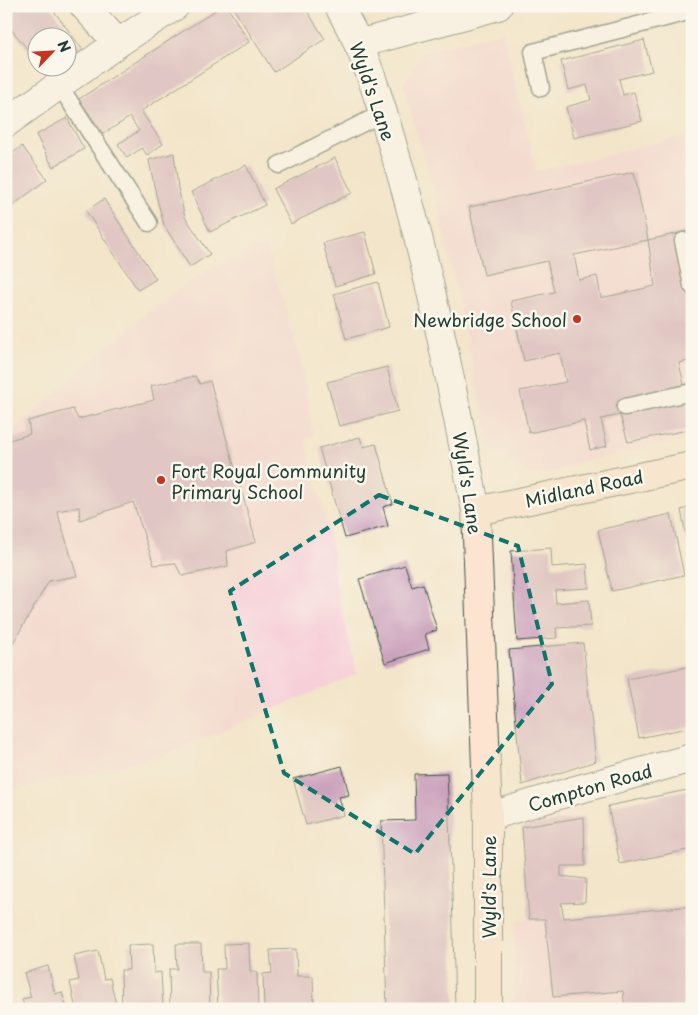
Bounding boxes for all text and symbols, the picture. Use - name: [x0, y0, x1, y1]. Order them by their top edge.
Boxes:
- north arrow: [28, 28, 78, 78]
- text: N: [52, 37, 76, 56]
- street label: Wyld's Lane: [343, 38, 403, 144]
- place label: Newbridge School: [413, 306, 567, 333]
- marker: Newbridge School: [571, 313, 583, 325]
- street label: Wyld's Lane: [447, 430, 489, 536]
- place label: Fort Royal Community Primary School: [171, 457, 366, 505]
- street label: Midland Road: [522, 462, 646, 514]
- marker: Fort Royal Community Primary School: [155, 474, 167, 486]
- street label: Compton Road: [525, 756, 655, 818]
- street label: Wyld's Lane: [475, 835, 502, 939]

